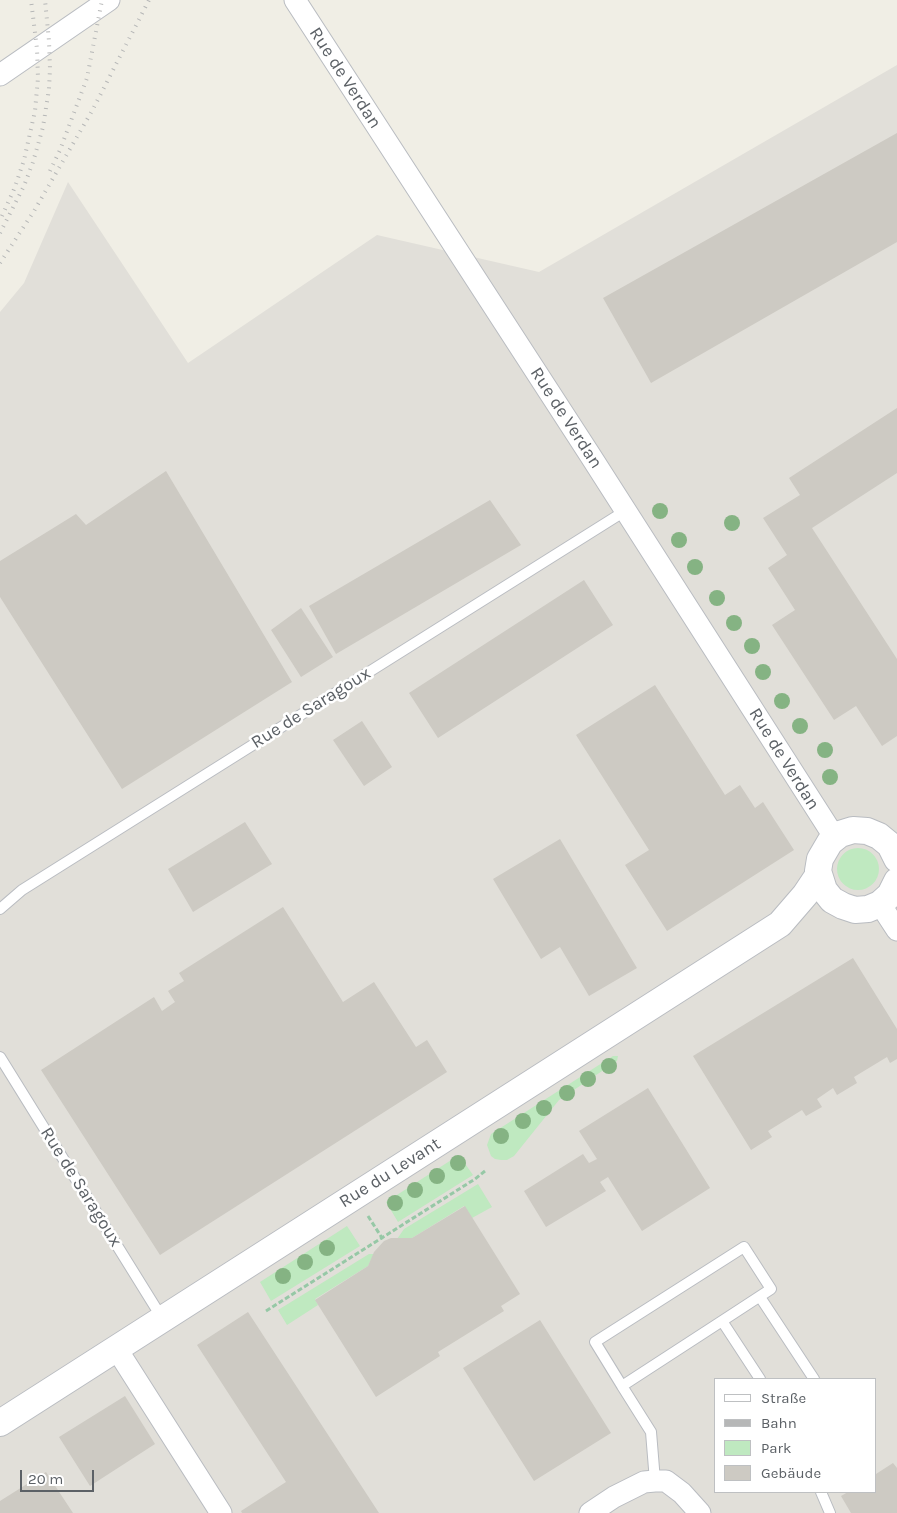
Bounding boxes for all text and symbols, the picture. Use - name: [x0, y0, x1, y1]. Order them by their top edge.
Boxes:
- street label: Rue de Verdan: [304, 23, 386, 133]
- street label: Rue de Verdan: [525, 363, 607, 473]
- street label: Rue de Saragoux: [247, 663, 375, 753]
- street label: Rue de Verdan: [744, 704, 824, 814]
- street label: Rue de Saragoux: [36, 1123, 126, 1251]
- street label: Rue du Levant: [335, 1133, 445, 1213]
- legend: [714, 1378, 877, 1493]
- text: Straße: [761, 1389, 806, 1407]
- text: Bahn: [761, 1414, 797, 1432]
- text: Park: [761, 1439, 791, 1457]
- scale bar: [22, 1460, 96, 1492]
- text: Gebäude: [761, 1464, 821, 1482]
- text: 20 m: [28, 1470, 63, 1488]

